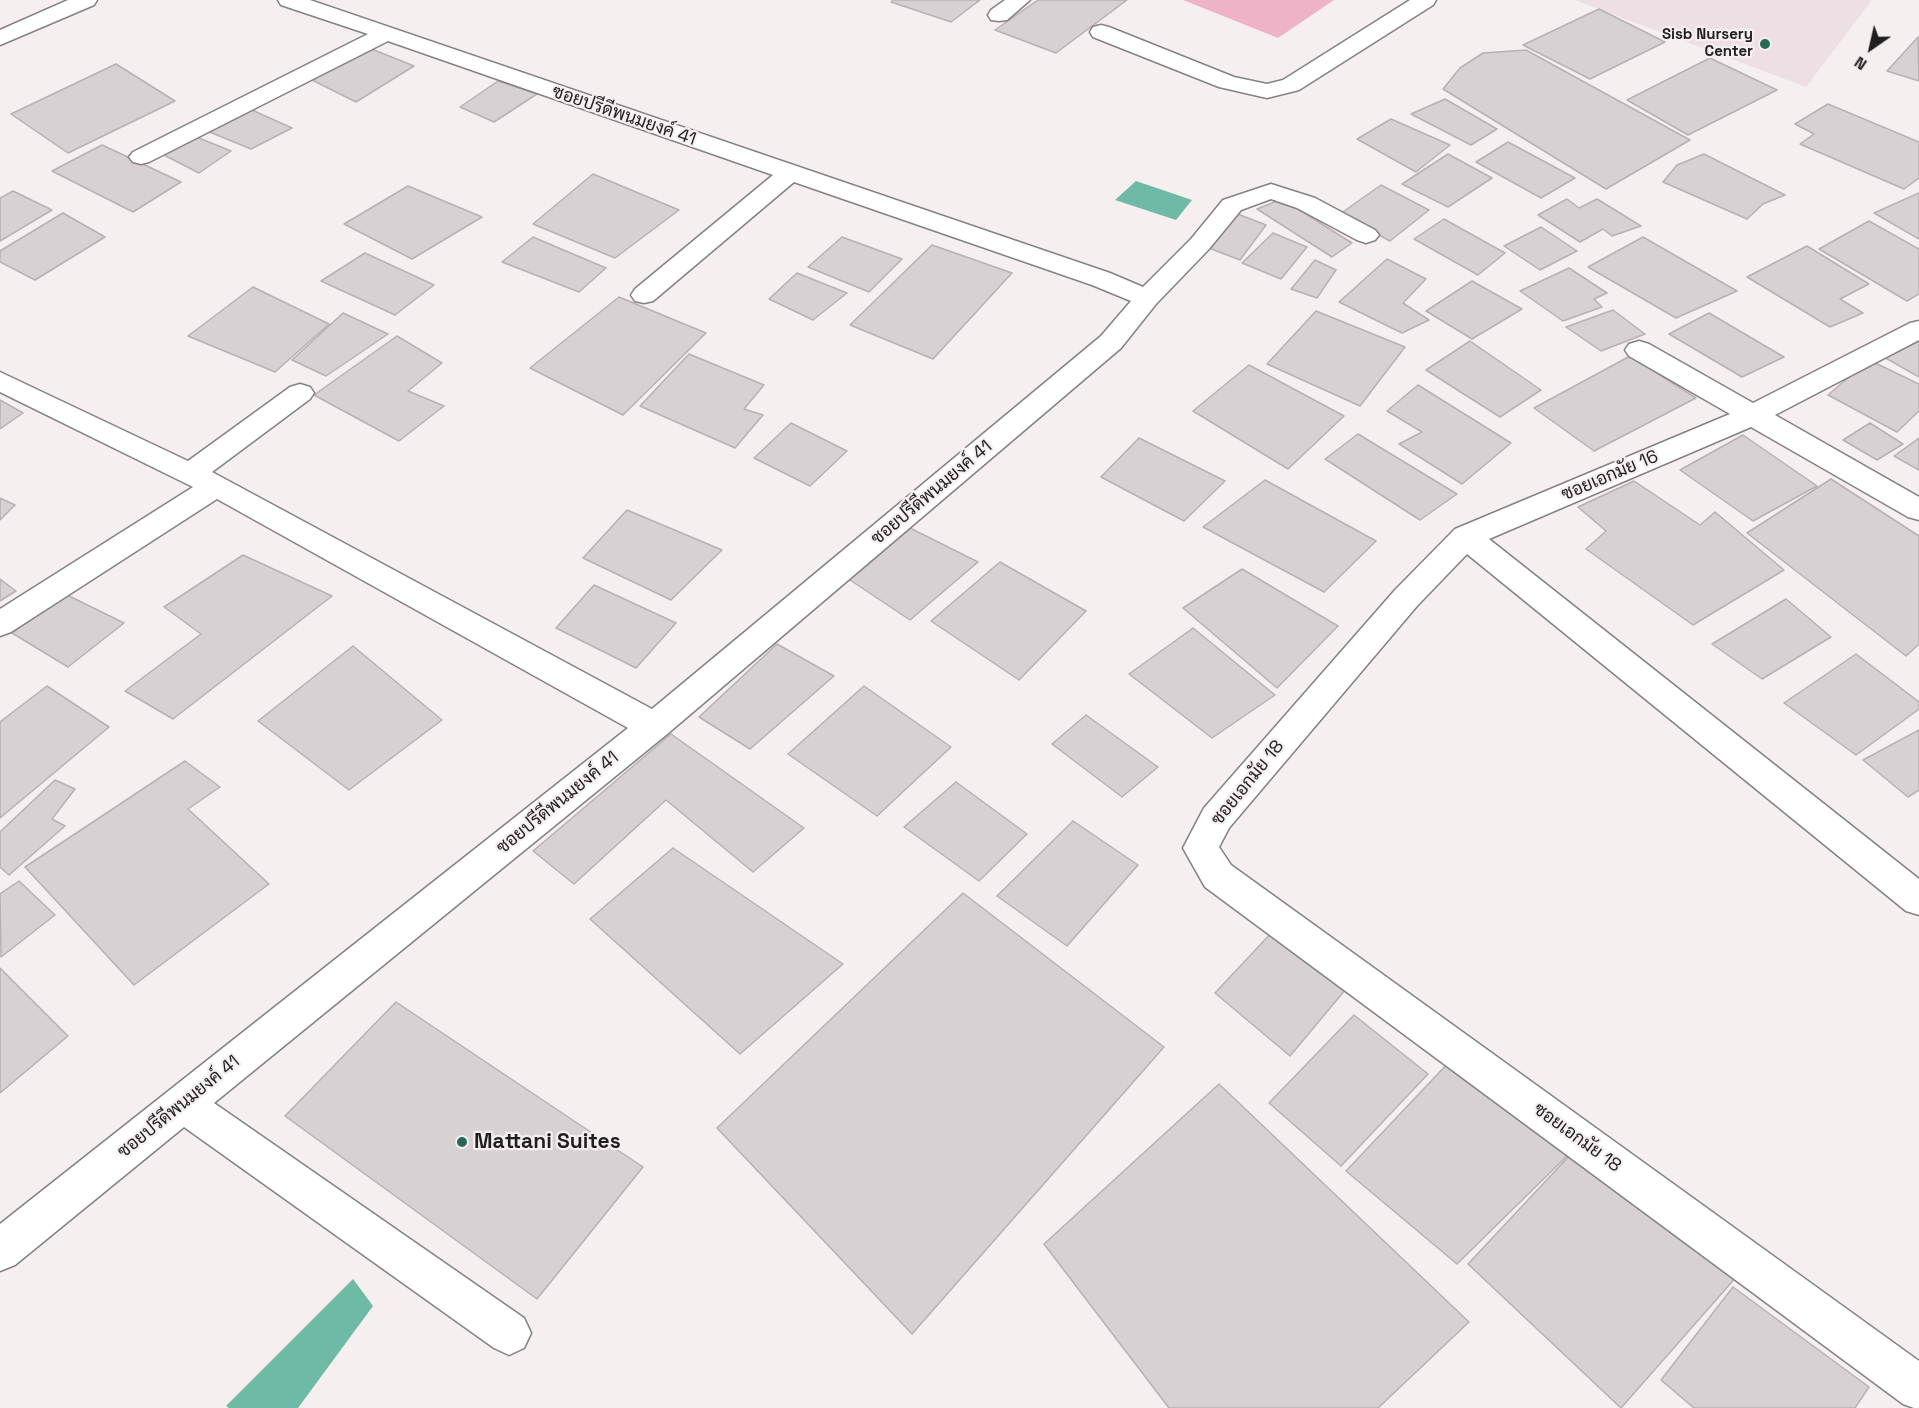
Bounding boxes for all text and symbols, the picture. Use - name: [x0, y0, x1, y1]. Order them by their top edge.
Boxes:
- north arrow: [1841, 18, 1901, 78]
- place label: Sisb Nursery Center: [1662, 26, 1753, 61]
- marker: Sisb Nursery Center: [1758, 37, 1772, 51]
- text: N: [1850, 52, 1871, 75]
- street label: ซอยปรีดีพนมยงค์ 41: [549, 81, 699, 151]
- street label: ซอยปรีดีพนมยงค์ 41: [867, 436, 997, 550]
- street label: ซอยเอกมัย 16: [1558, 446, 1662, 506]
- street label: ซอยเอกมัย 18: [1207, 736, 1289, 830]
- street label: ซอยปรีดีพนมยงค์ 41: [493, 747, 623, 859]
- street label: ซอยปรีดีพนมยงค์ 41: [114, 1051, 244, 1163]
- street label: ซอยเอกมัย 18: [1529, 1099, 1625, 1177]
- place label: Mattani Suites: [474, 1129, 621, 1155]
- marker: Mattani Suites: [455, 1135, 469, 1149]

